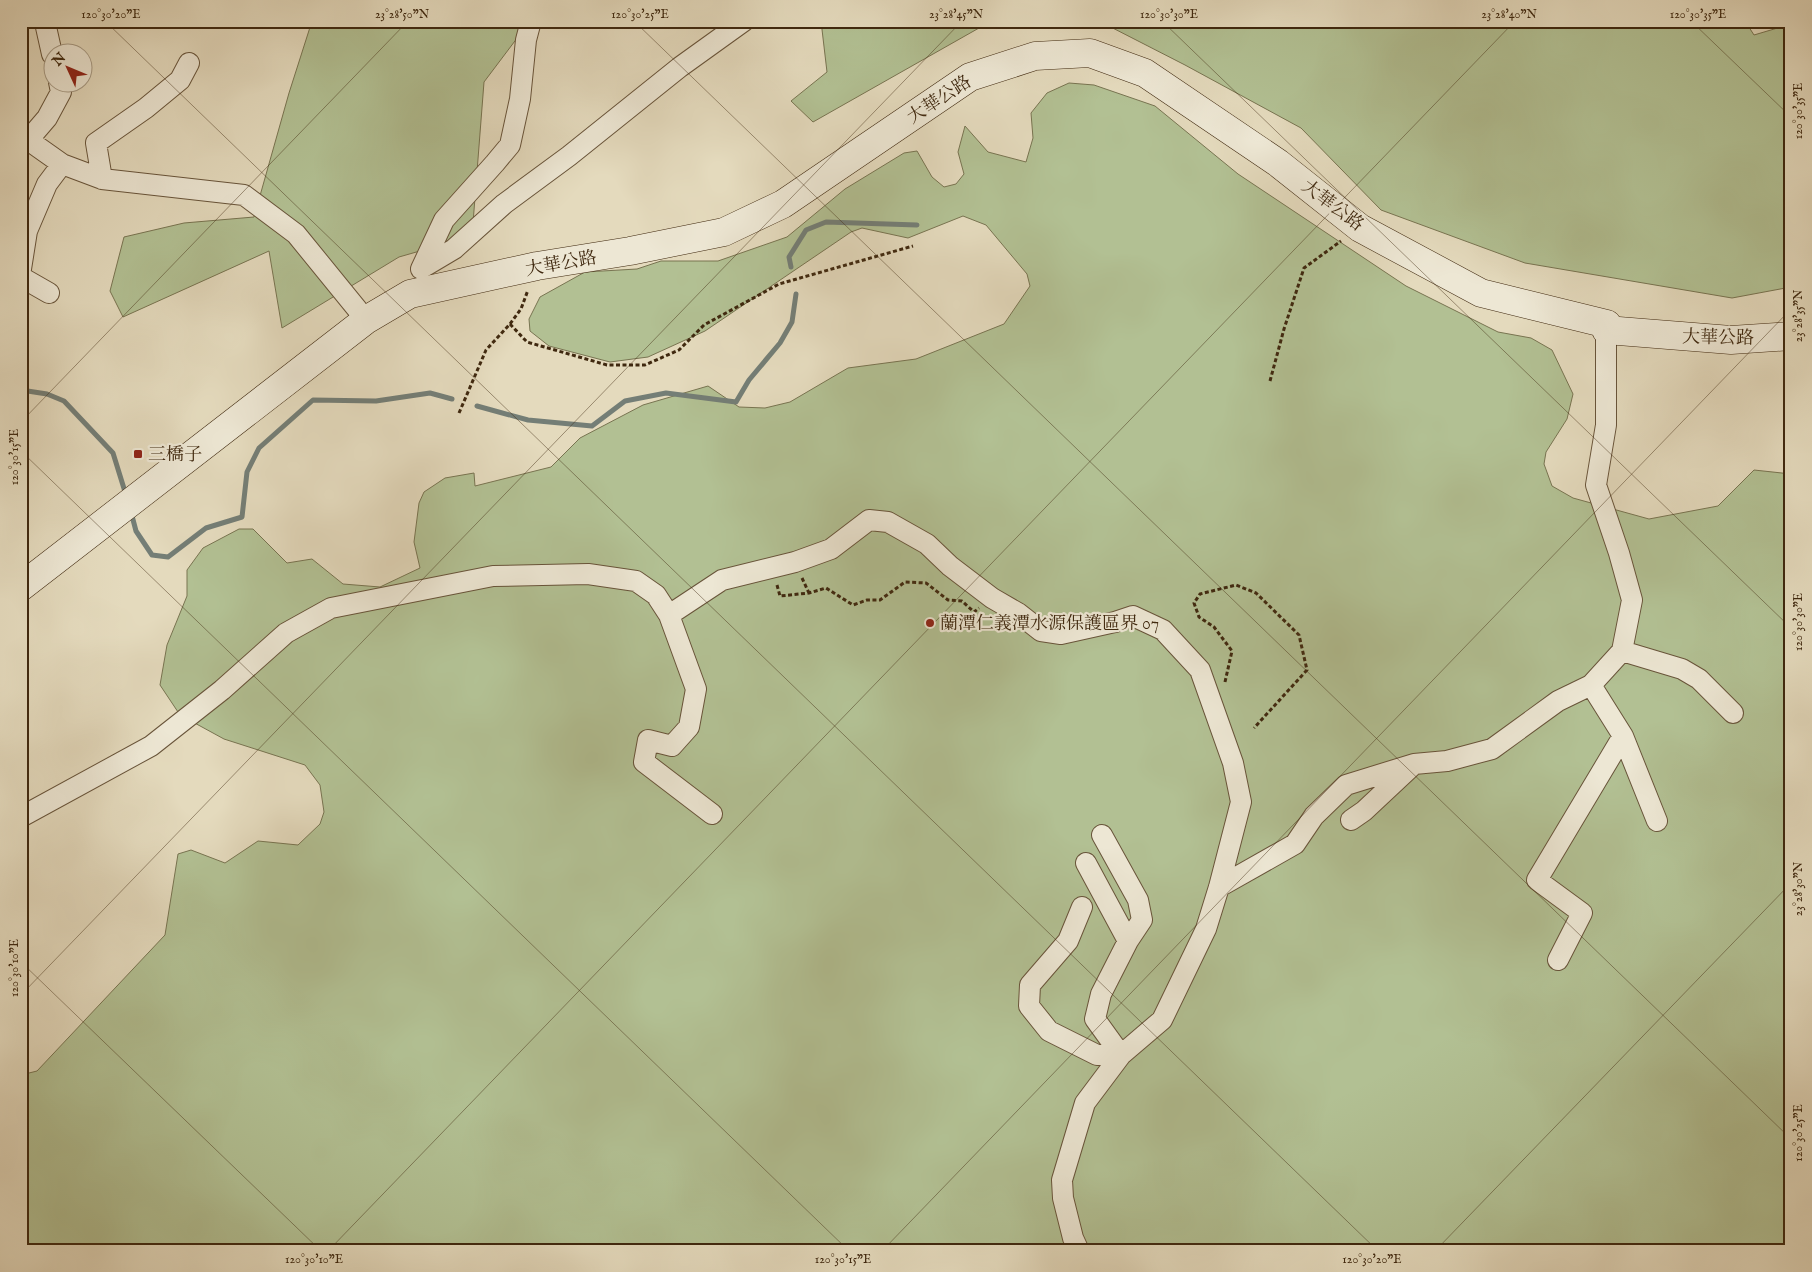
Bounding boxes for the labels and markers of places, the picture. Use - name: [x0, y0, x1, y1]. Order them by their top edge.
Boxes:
- place label: 三橋子: [148, 444, 202, 467]
- marker: 三橋子: [132, 448, 144, 460]
- place label: 蘭潭仁義潭水源保護區界 07: [940, 613, 1159, 636]
- marker: 蘭潭仁義潭水源保護區界 07: [924, 617, 936, 629]

